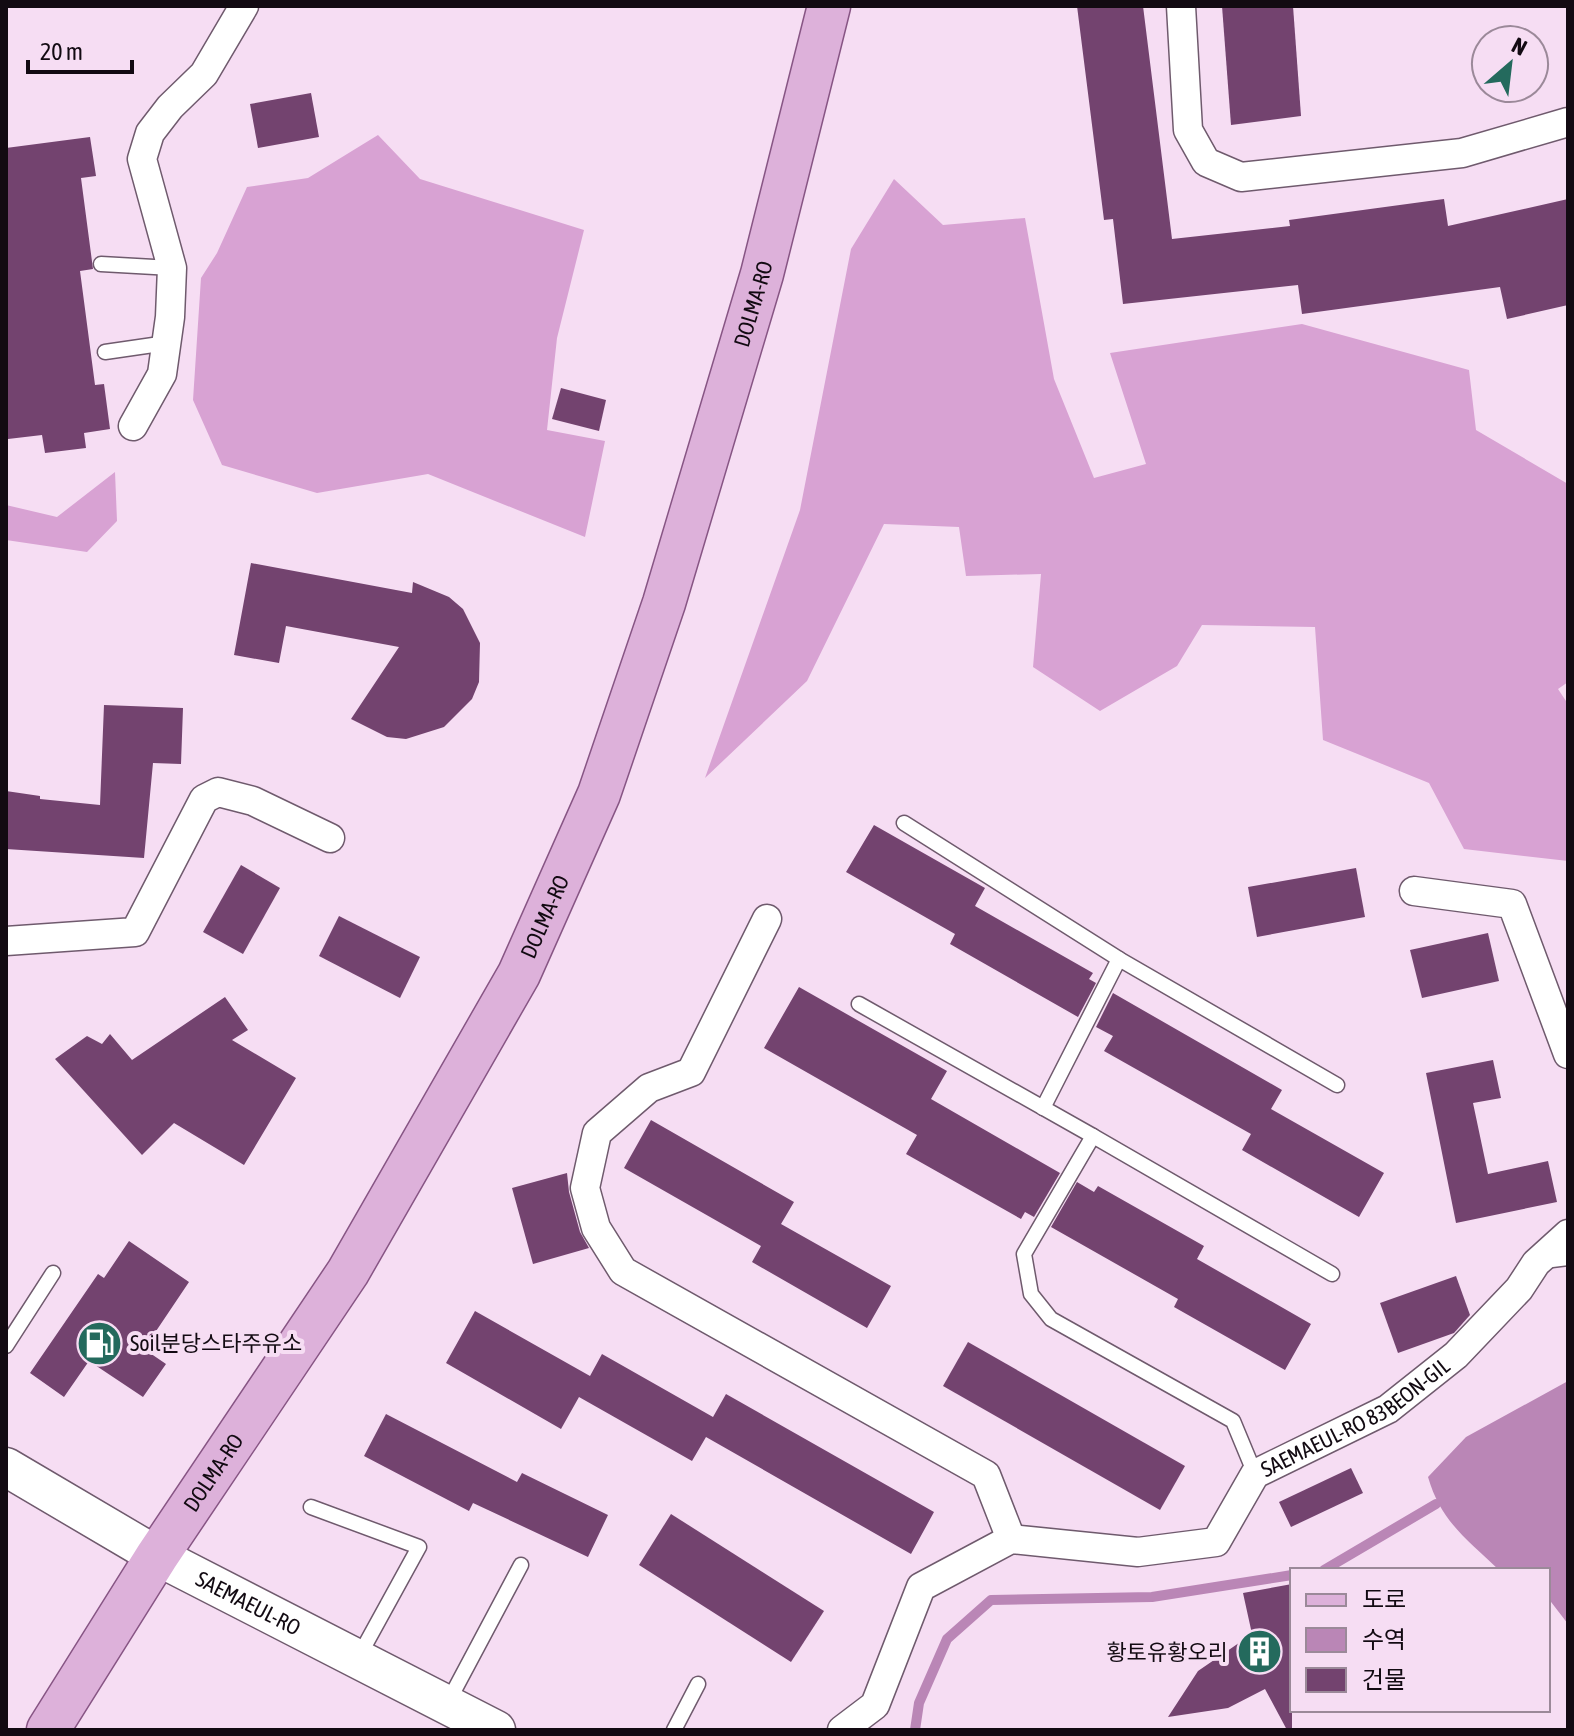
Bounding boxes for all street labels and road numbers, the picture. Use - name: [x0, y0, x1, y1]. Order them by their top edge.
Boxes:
- street label: DOLMA-RO: [728, 258, 778, 350]
- street label: DOLMA-RO: [515, 871, 574, 962]
- street label: SAEMAEUL-RO 83BEON-GIL: [1256, 1352, 1455, 1482]
- street label: DOLMA-RO: [178, 1429, 249, 1516]
- street label: SAEMAEUL-RO: [192, 1565, 305, 1640]

